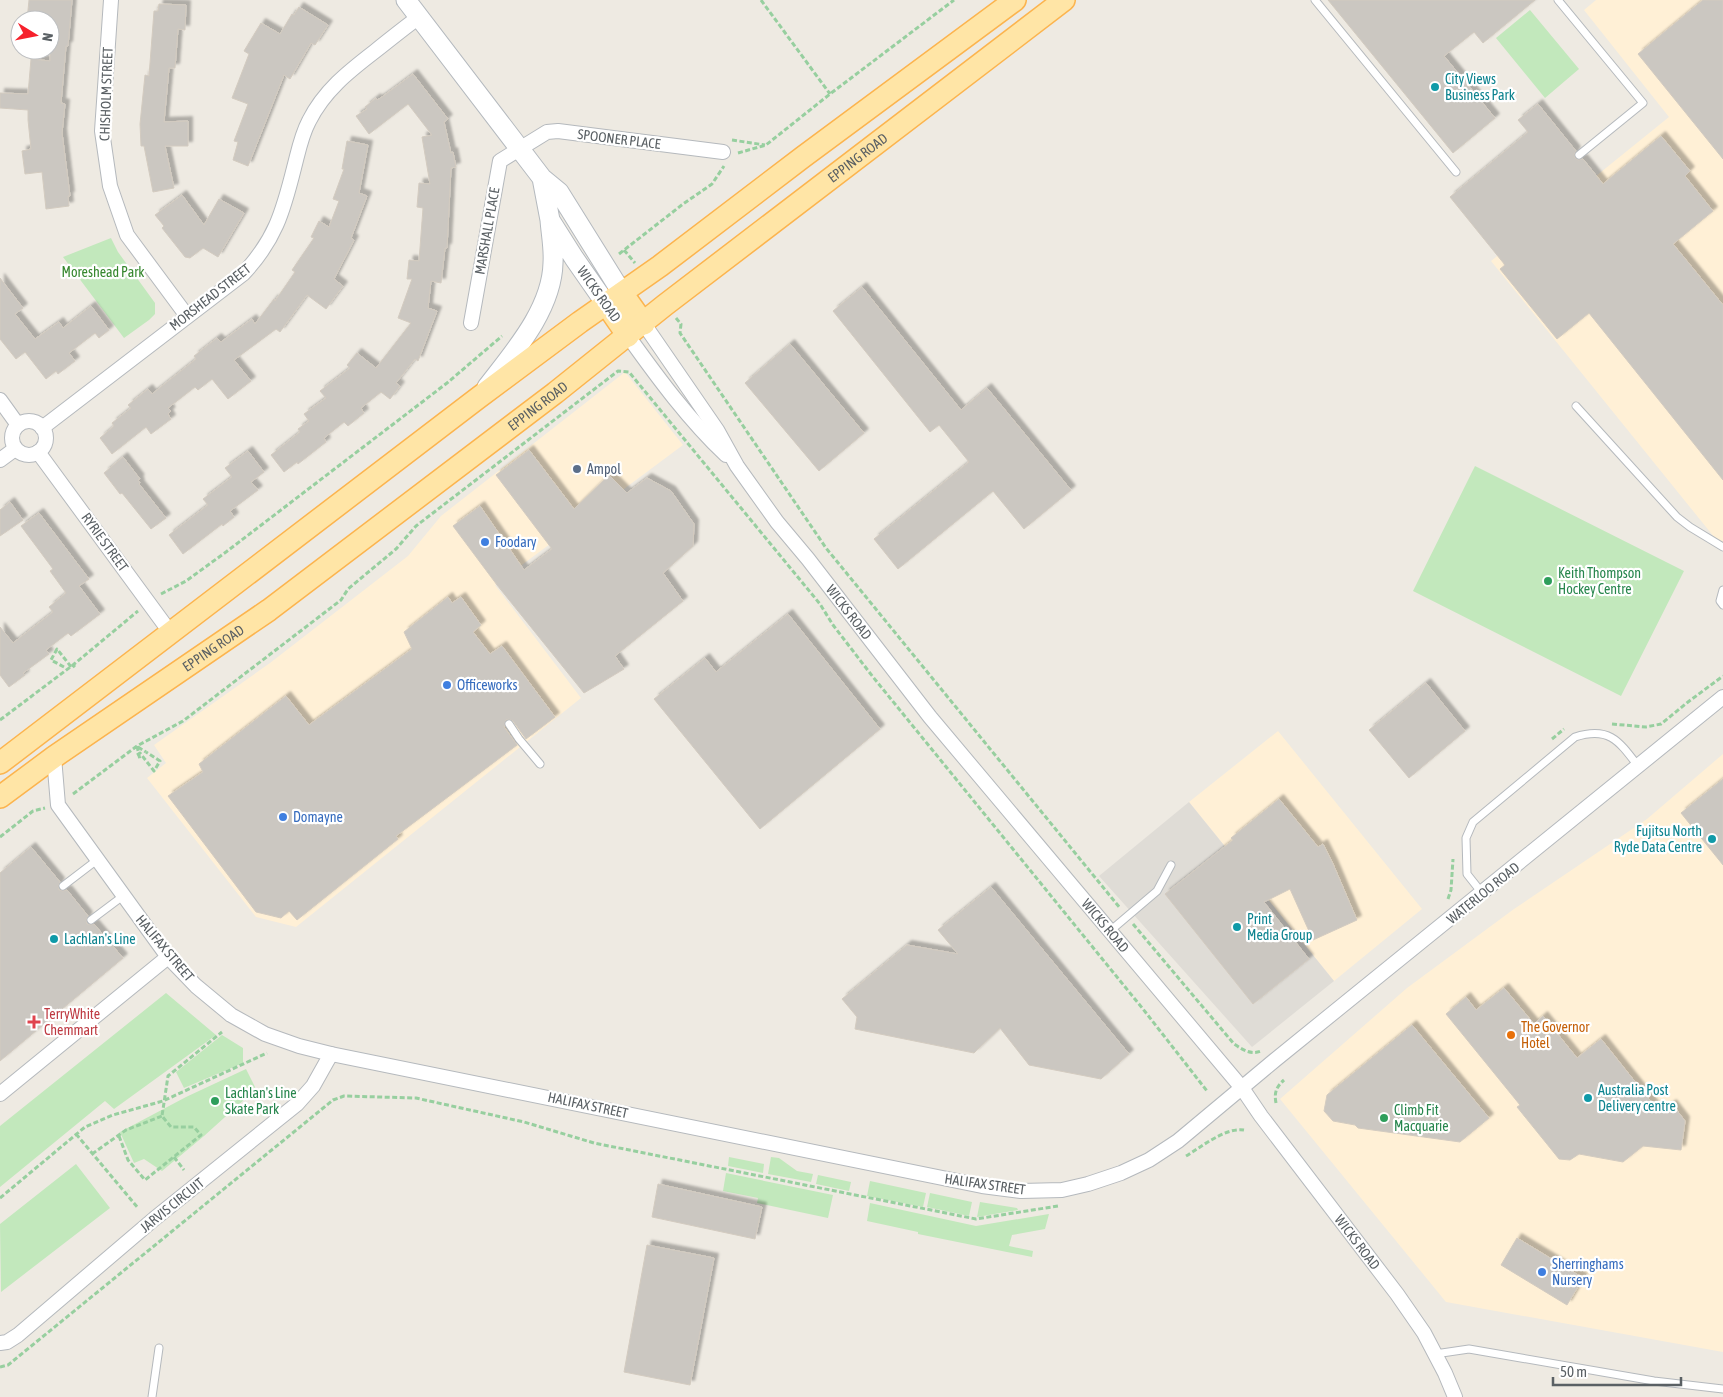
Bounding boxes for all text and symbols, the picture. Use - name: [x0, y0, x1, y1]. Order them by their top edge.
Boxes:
- north arrow: [10, 10, 60, 60]
- text: N: [39, 32, 56, 43]
- street label: CHISHOLM STREET: [96, 47, 116, 141]
- place label: City Views Business Park: [1445, 71, 1515, 103]
- marker: City Views Business Park: [1429, 81, 1441, 93]
- street label: SPOONER PLACE: [577, 126, 662, 152]
- street label: EPPING ROAD: [825, 130, 891, 186]
- street label: MARSHALL PLACE: [471, 186, 503, 276]
- street label: MORSHEAD STREET: [166, 260, 254, 334]
- street label: WICKS ROAD: [574, 263, 624, 325]
- park label: Moreshead Park: [62, 264, 144, 280]
- street label: EPPING ROAD: [505, 378, 571, 434]
- place label: Ampol: [587, 461, 621, 477]
- marker: Ampol: [571, 463, 583, 475]
- street label: RYRIE STREET: [78, 510, 132, 574]
- place label: Foodary: [495, 534, 537, 550]
- marker: Foodary: [479, 536, 491, 548]
- place label: Keith Thompson Hockey Centre: [1558, 565, 1641, 597]
- marker: Keith Thompson Hockey Centre: [1542, 575, 1554, 587]
- street label: WICKS ROAD: [823, 582, 875, 643]
- street label: EPPING ROAD: [179, 622, 247, 675]
- place label: Officeworks: [457, 677, 517, 693]
- marker: Officeworks: [441, 679, 453, 691]
- place label: Domayne: [293, 809, 343, 825]
- marker: Domayne: [277, 811, 289, 823]
- place label: Fujitsu North Ryde Data Centre: [1614, 823, 1702, 855]
- marker: Fujitsu North Ryde Data Centre: [1706, 833, 1718, 845]
- street label: WATERLOO ROAD: [1444, 859, 1523, 927]
- street label: WICKS ROAD: [1078, 896, 1132, 955]
- place label: Print Media Group: [1247, 911, 1313, 943]
- street label: HALIFAX STREET: [133, 912, 197, 984]
- marker: Print Media Group: [1231, 921, 1243, 933]
- place label: Lachlan's Line: [64, 931, 136, 947]
- marker: Lachlan's Line: [48, 933, 60, 945]
- place label: TerryWhite Chemmart: [44, 1006, 100, 1038]
- marker: TerryWhite Chemmart: [28, 1016, 40, 1028]
- place label: The Governor Hotel: [1521, 1019, 1590, 1051]
- marker: The Governor Hotel: [1505, 1029, 1517, 1041]
- place label: Australia Post Delivery centre: [1598, 1082, 1676, 1114]
- place label: Lachlan's Line Skate Park: [225, 1085, 297, 1117]
- street label: HALIFAX STREET: [546, 1089, 630, 1121]
- marker: Australia Post Delivery centre: [1582, 1092, 1594, 1104]
- marker: Lachlan's Line Skate Park: [209, 1095, 221, 1107]
- place label: Climb Fit Macquarie: [1394, 1102, 1449, 1134]
- marker: Climb Fit Macquarie: [1378, 1112, 1390, 1124]
- street label: HALIFAX STREET: [944, 1170, 1026, 1198]
- street label: JARVIS CIRCUIT: [137, 1174, 207, 1236]
- street label: WICKS ROAD: [1331, 1212, 1383, 1273]
- place label: Sherringhams Nursery: [1552, 1256, 1624, 1288]
- marker: Sherringhams Nursery: [1536, 1266, 1548, 1278]
- scale bar: [1553, 1354, 1680, 1386]
- text: 50 m: [1560, 1363, 1587, 1380]

